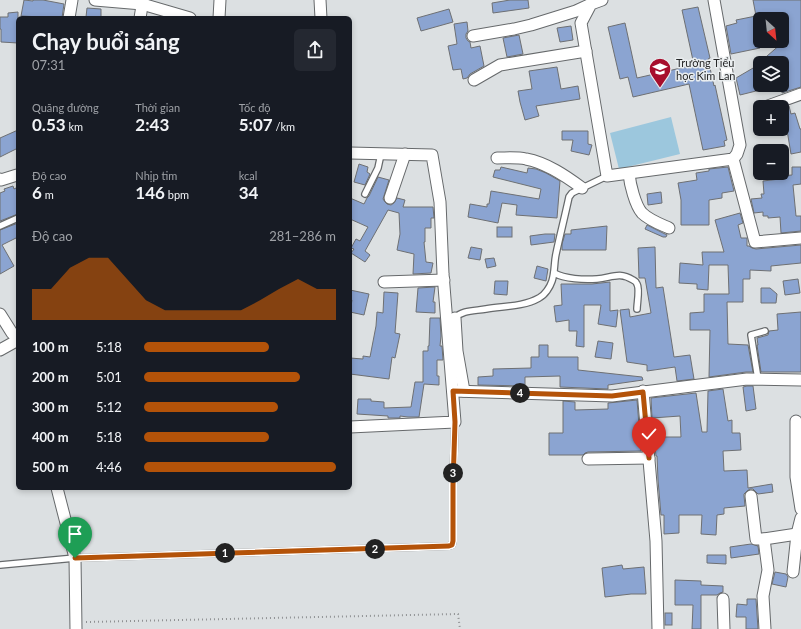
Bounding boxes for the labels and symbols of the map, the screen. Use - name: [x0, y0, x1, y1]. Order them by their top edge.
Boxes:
- north arrow: [753, 12, 789, 48]
- school or university icon: Trường Tiểu học Kim Lan: [647, 56, 673, 89]
- place label: Trường Tiểu học Kim Lan: [676, 56, 736, 82]
- pin: 4: [510, 383, 530, 403]
- pin: [632, 417, 666, 458]
- pin: 3: [443, 463, 463, 483]
- pin: [58, 517, 92, 558]
- pin: 2: [365, 539, 385, 559]
- pin: 1: [215, 543, 235, 563]

